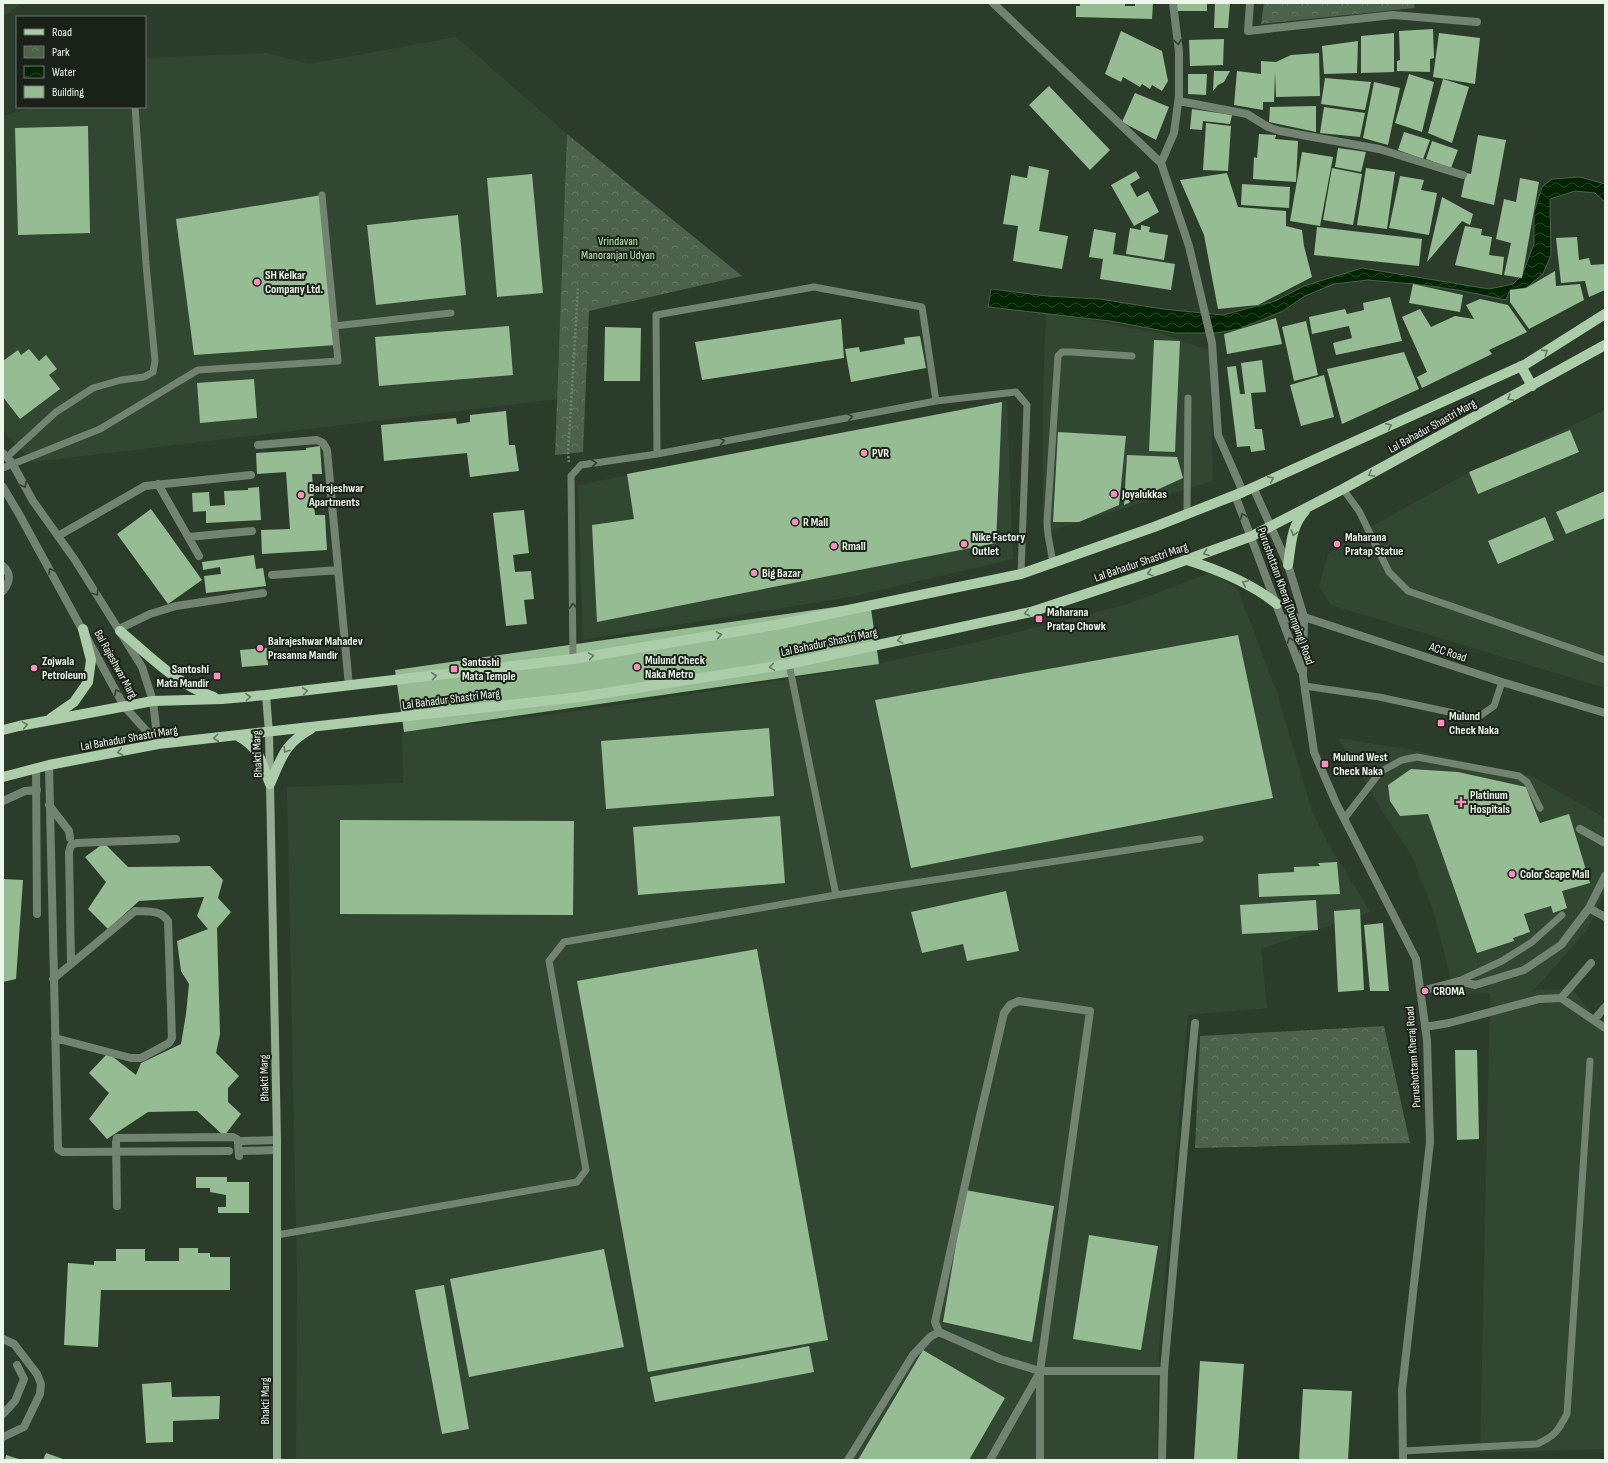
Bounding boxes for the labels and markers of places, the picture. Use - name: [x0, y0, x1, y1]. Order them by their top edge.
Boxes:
- place label: SH Kelkar Company Ltd.: [265, 268, 323, 297]
- marker: SH Kelkar Company Ltd.: [252, 277, 262, 287]
- place label: PVR: [872, 446, 889, 461]
- marker: PVR: [859, 448, 869, 458]
- place label: Balrajeshwar Apartments: [308, 481, 364, 510]
- place label: Joyalukkas: [1121, 487, 1167, 502]
- marker: Joyalukkas: [1109, 489, 1119, 499]
- marker: Balrajeshwar Apartments: [296, 490, 306, 500]
- place label: R Mall: [803, 515, 828, 530]
- marker: R Mall: [790, 517, 800, 527]
- place label: Nike Factory Outlet: [972, 530, 1025, 559]
- place label: Maharana Pratap Statue: [1345, 530, 1403, 559]
- place label: Rmall: [842, 539, 866, 554]
- marker: Nike Factory Outlet: [959, 539, 969, 549]
- marker: Maharana Pratap Statue: [1332, 539, 1342, 549]
- marker: Rmall: [829, 541, 839, 551]
- place label: Big Bazar: [762, 566, 801, 581]
- marker: Big Bazar: [749, 568, 759, 578]
- place label: Maharana Pratap Chowk: [1047, 605, 1106, 634]
- marker: Maharana Pratap Chowk: [1034, 614, 1044, 624]
- place label: Balrajeshwar Mahadev Prasanna Mandir: [268, 634, 363, 663]
- marker: Balrajeshwar Mahadev Prasanna Mandir: [255, 643, 265, 653]
- place label: Mulund Check Naka Metro: [645, 653, 705, 682]
- place label: Zojwala Petroleum: [42, 654, 86, 683]
- place label: Santoshi Mata Temple: [462, 655, 516, 684]
- place label: Santoshi Mata Mandir: [157, 662, 209, 691]
- marker: Mulund Check Naka Metro: [632, 662, 642, 672]
- marker: Zojwala Petroleum: [29, 663, 39, 673]
- marker: Santoshi Mata Temple: [449, 664, 459, 674]
- marker: Santoshi Mata Mandir: [212, 671, 222, 681]
- place label: Mulund Check Naka: [1449, 709, 1499, 738]
- marker: Mulund Check Naka: [1436, 718, 1446, 728]
- place label: Mulund West Check Naka: [1333, 750, 1388, 779]
- marker: Mulund West Check Naka: [1320, 759, 1330, 769]
- place label: Platinum Hospitals: [1470, 788, 1510, 817]
- marker: Platinum Hospitals: [1455, 796, 1467, 808]
- place label: Color Scape Mall: [1520, 867, 1589, 882]
- marker: Color Scape Mall: [1507, 869, 1517, 879]
- place label: CROMA: [1433, 984, 1465, 999]
- marker: CROMA: [1420, 986, 1430, 996]

